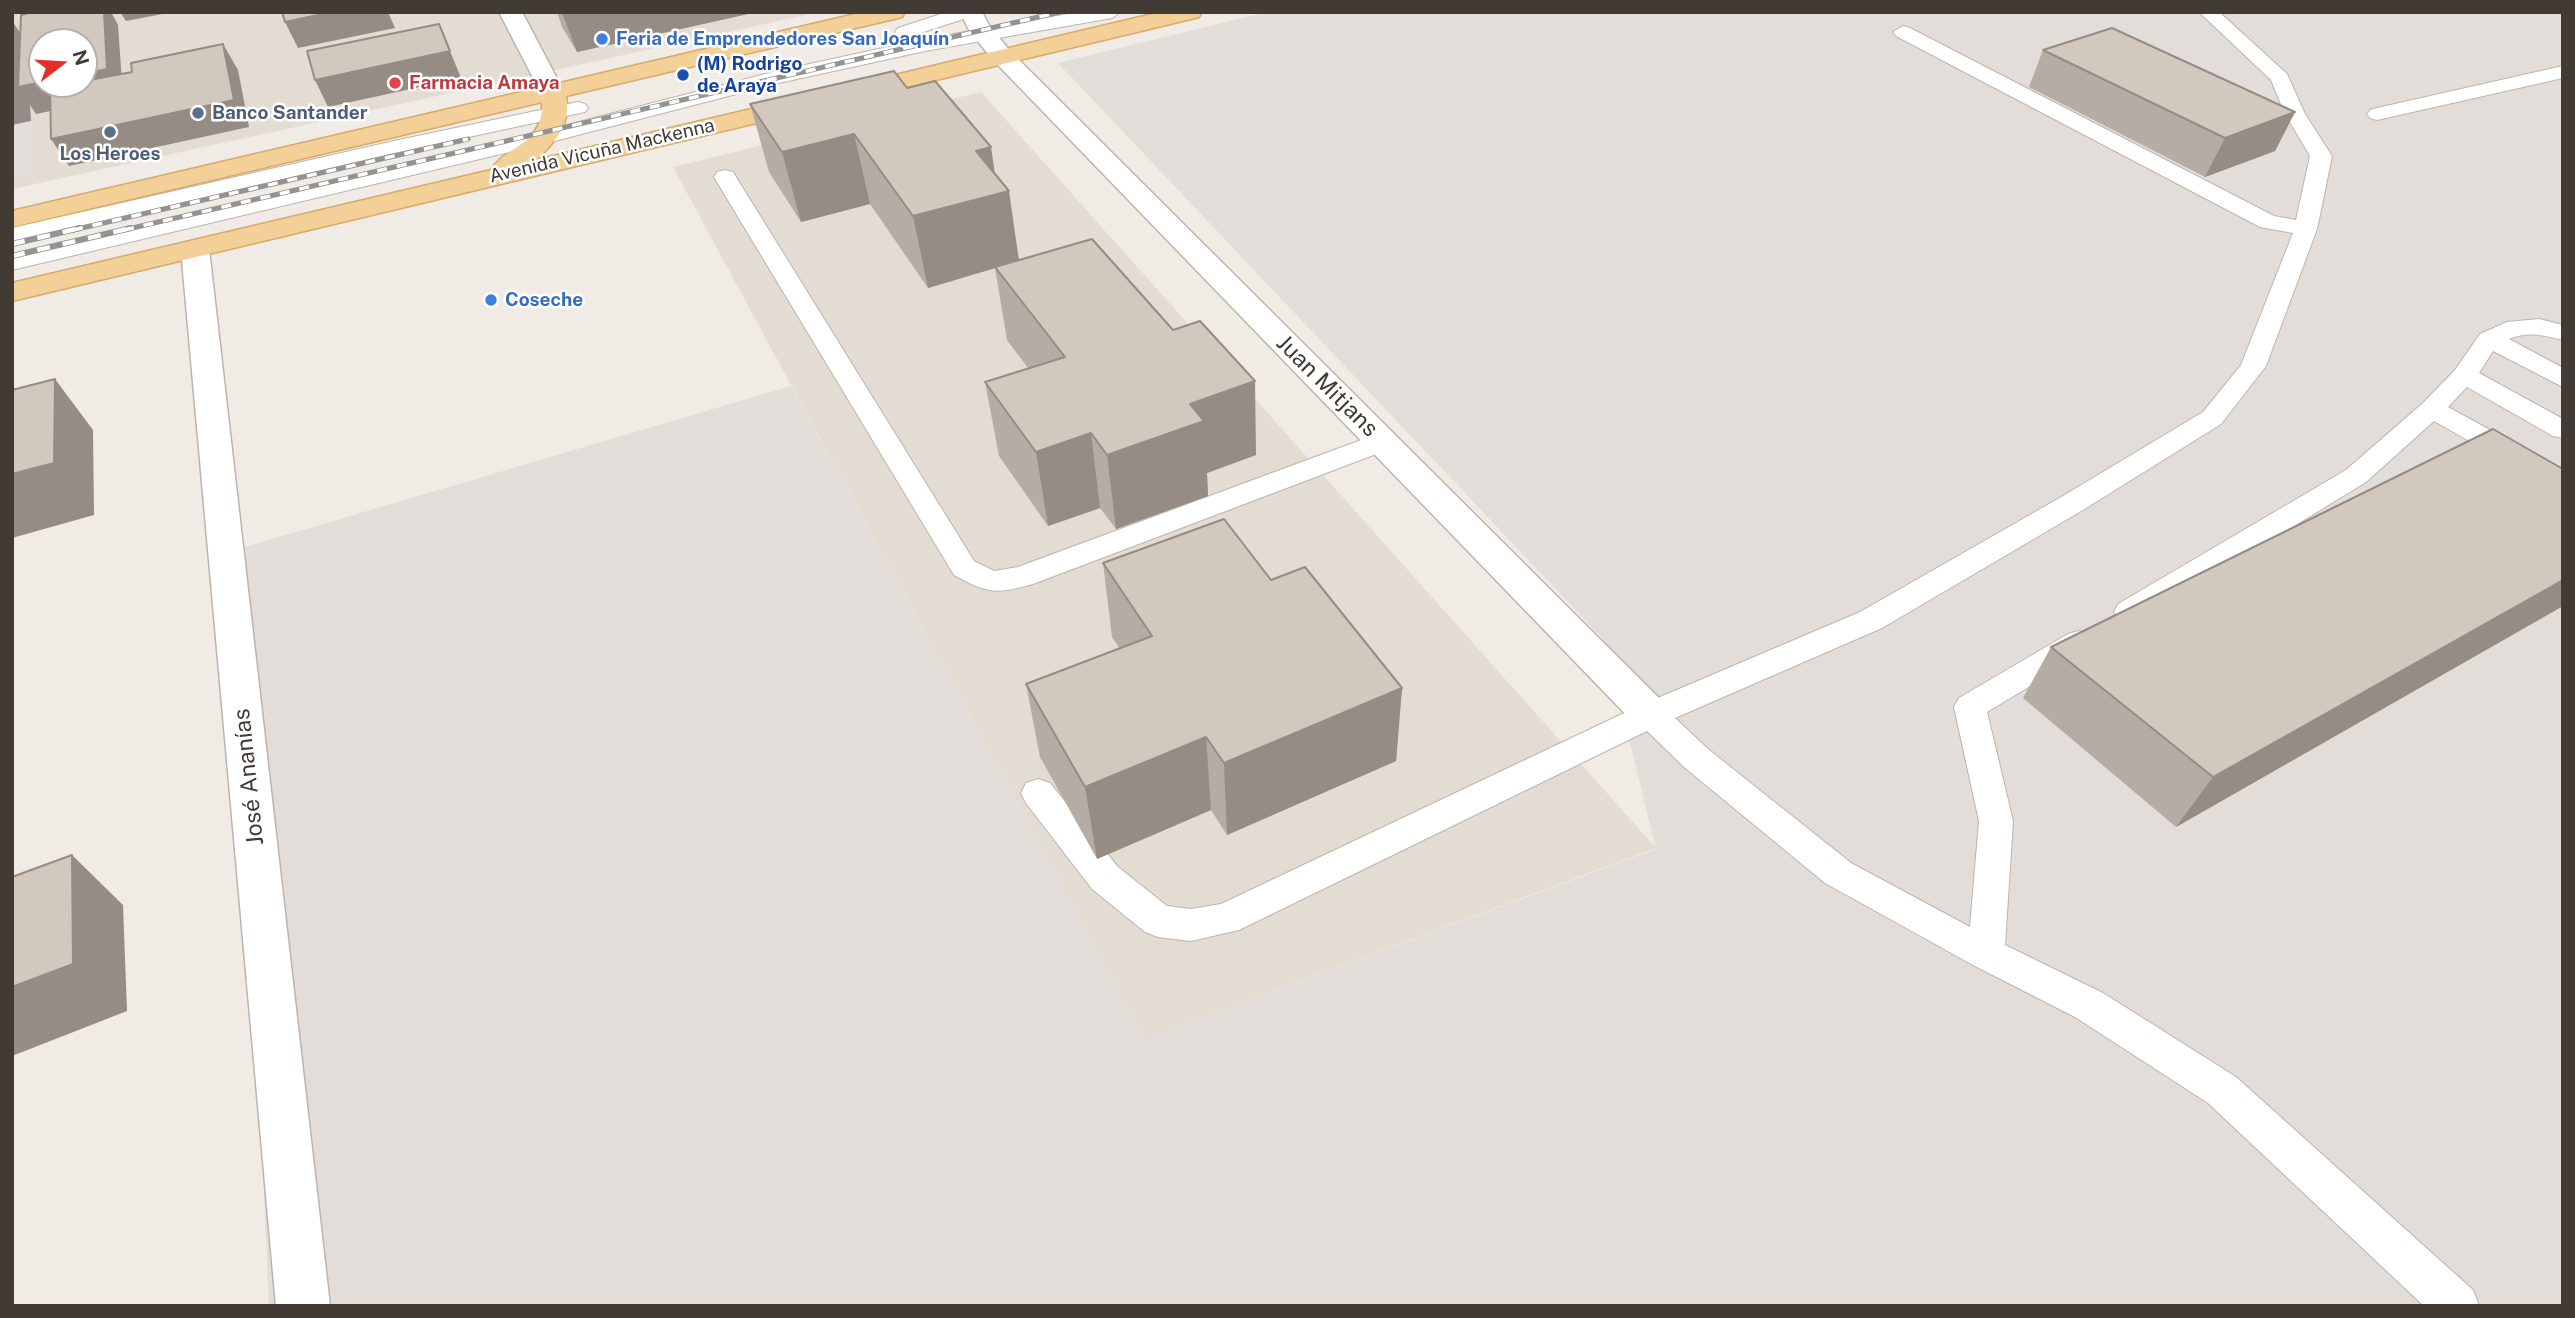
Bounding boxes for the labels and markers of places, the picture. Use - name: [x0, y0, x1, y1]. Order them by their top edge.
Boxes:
- place label: Feria de Emprendedores San Joaquín: [616, 28, 949, 50]
- marker: Feria de Emprendedores San Joaquín: [594, 31, 610, 47]
- place label: (M) Rodrigo de Araya: [697, 53, 802, 97]
- marker: (M) Rodrigo de Araya: [675, 67, 691, 83]
- place label: Farmacia Amaya: [409, 72, 559, 94]
- marker: Farmacia Amaya: [387, 75, 403, 91]
- place label: Banco Santander: [212, 102, 368, 124]
- marker: Banco Santander: [190, 105, 206, 121]
- marker: Los Heroes: [102, 124, 118, 140]
- place label: Los Heroes: [60, 143, 160, 165]
- place label: Coseche: [505, 289, 583, 311]
- marker: Coseche: [483, 292, 499, 308]

